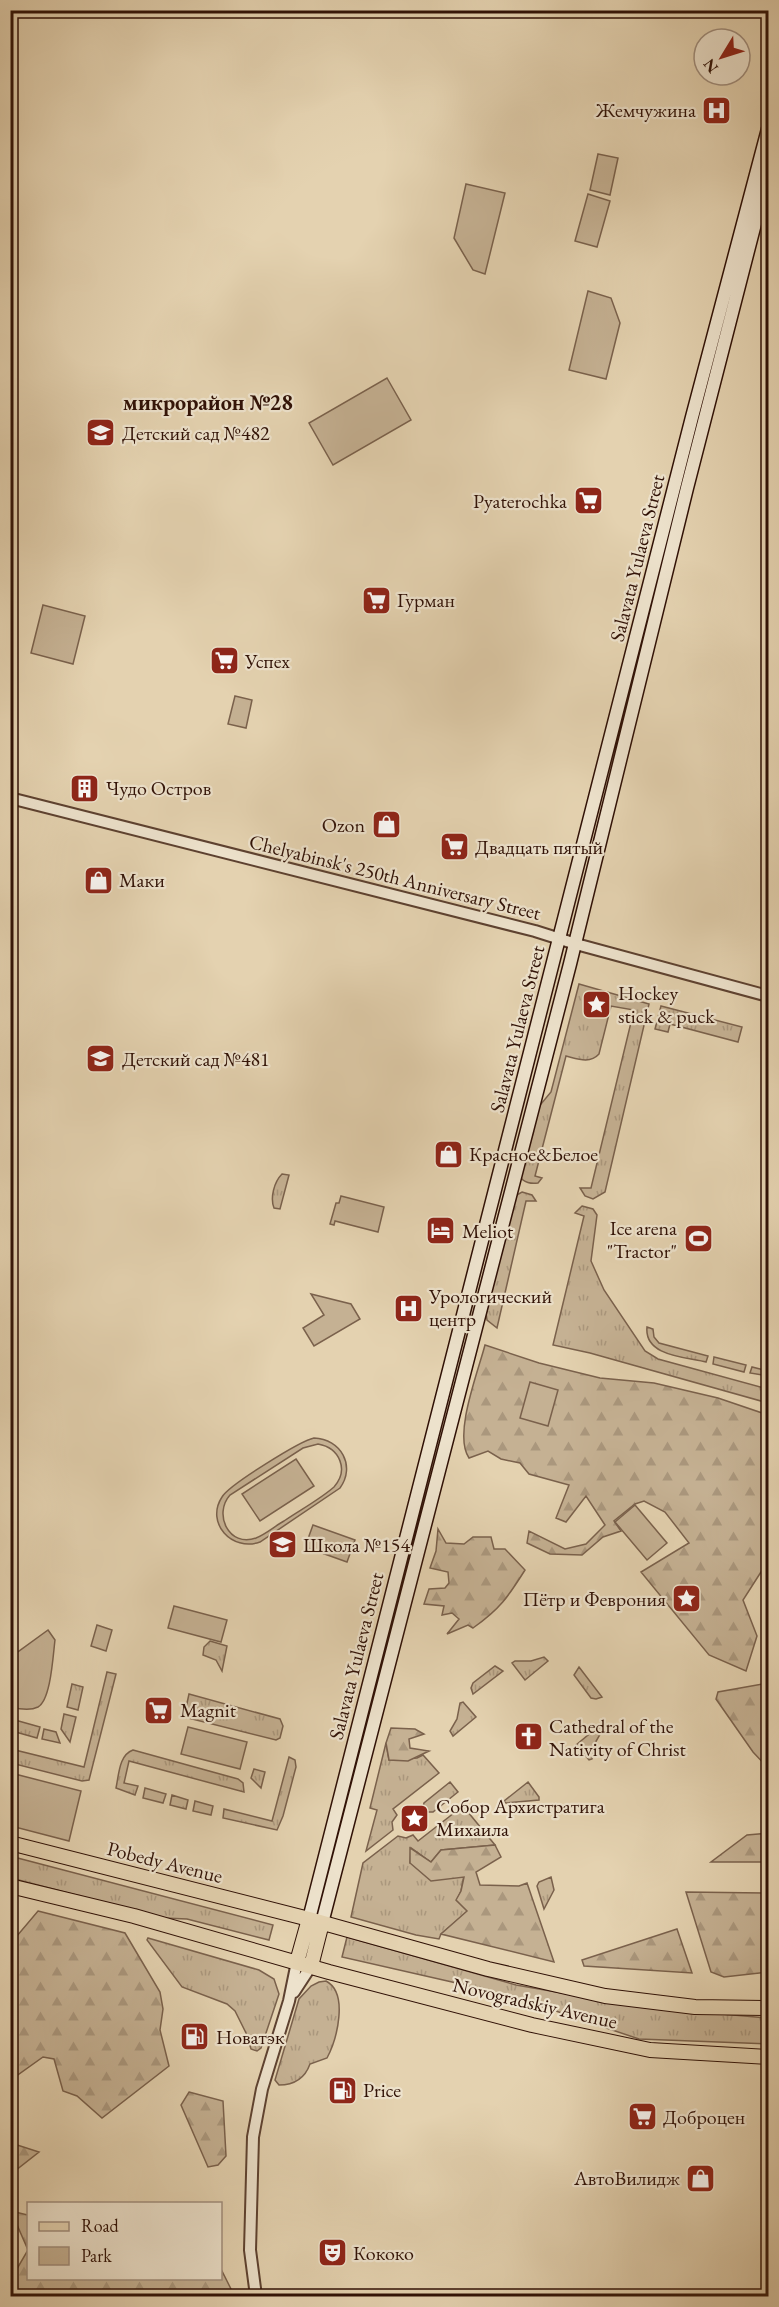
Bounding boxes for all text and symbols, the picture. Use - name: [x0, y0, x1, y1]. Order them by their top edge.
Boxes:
- north arrow: [692, 27, 752, 87]
- text: N: [698, 54, 723, 77]
- hospital icon: Жемчужина: [701, 94, 733, 126]
- place label: Жемчужина: [595, 97, 696, 123]
- district label: микрорайон №28: [123, 388, 293, 417]
- school or university icon: Детский сад №482: [85, 417, 117, 449]
- place label: Детский сад №482: [122, 420, 270, 446]
- street label: Salavata Yulaeva Street: [604, 471, 671, 644]
- supermarket icon: Pyaterochka: [572, 485, 604, 517]
- place label: Pyaterochka: [473, 488, 567, 514]
- supermarket icon: Гурман: [360, 584, 392, 616]
- place label: Гурман: [397, 587, 455, 613]
- supermarket icon: Успех: [208, 645, 240, 677]
- place label: Успех: [244, 648, 290, 674]
- building icon: Чудо Остров: [69, 772, 101, 804]
- place label: Чудо Остров: [106, 775, 211, 801]
- shop icon: Ozon: [370, 809, 402, 841]
- place label: Ozon: [322, 812, 365, 838]
- street label: Chelyabinsk's 250th Anniversary Street: [247, 828, 544, 926]
- supermarket icon: Двадцать пятый: [438, 831, 470, 863]
- place label: Двадцать пятый: [475, 834, 604, 860]
- shop icon: Маки: [82, 864, 114, 896]
- place label: Маки: [119, 867, 165, 893]
- street label: Salavata Yulaeva Street: [484, 942, 551, 1115]
- place label: Hockey stick & puck: [618, 980, 715, 1029]
- place icon: Hockey stick & puck: [581, 988, 613, 1020]
- school or university icon: Детский сад №481: [85, 1043, 117, 1075]
- place label: Детский сад №481: [122, 1046, 270, 1072]
- shop icon: Красное&Белое: [432, 1138, 464, 1170]
- place label: Красное&Белое: [469, 1141, 598, 1167]
- hotel icon: Meliot: [425, 1215, 457, 1247]
- place label: Ice arena "Tractor": [607, 1215, 677, 1264]
- place label: Meliot: [462, 1218, 514, 1244]
- sports icon: Ice arena "Tractor": [682, 1223, 714, 1255]
- place label: Урологический центр: [428, 1283, 552, 1332]
- hospital icon: Урологический центр: [392, 1292, 424, 1324]
- school or university icon: Школа №154: [266, 1529, 298, 1561]
- place label: Школа №154: [303, 1532, 410, 1558]
- street label: Salavata Yulaeva Street: [323, 1569, 390, 1742]
- place icon: Пётр и Феврония: [671, 1583, 703, 1615]
- place label: Пётр и Феврония: [523, 1586, 666, 1612]
- supermarket icon: Magnit: [143, 1694, 175, 1726]
- place label: Magnit: [180, 1697, 237, 1723]
- place label: Cathedral of the Nativity of Christ: [549, 1713, 686, 1762]
- church icon: Cathedral of the Nativity of Christ: [512, 1721, 544, 1753]
- place label: Собор Архистратига Михаила: [436, 1793, 605, 1842]
- place icon: Собор Архистратига Михаила: [399, 1802, 431, 1834]
- street label: Pobedy Avenue: [105, 1835, 226, 1889]
- street label: Novogradskiy Avenue: [450, 1971, 620, 2035]
- fuel station icon: Новатэк: [179, 2021, 211, 2053]
- place label: Новатэк: [216, 2024, 285, 2050]
- fuel station icon: Price: [326, 2074, 358, 2106]
- place label: Price: [363, 2077, 401, 2103]
- supermarket icon: Доброцен: [626, 2101, 658, 2133]
- place label: Доброцен: [663, 2104, 745, 2130]
- shop icon: АвтоВилидж: [685, 2162, 717, 2194]
- place label: АвтоВилидж: [573, 2165, 680, 2191]
- legend: [27, 2202, 222, 2280]
- text: Road: [81, 2214, 120, 2237]
- theatre icon: Кококо: [316, 2237, 348, 2269]
- place label: Кококо: [353, 2240, 414, 2266]
- text: Park: [81, 2244, 112, 2267]

